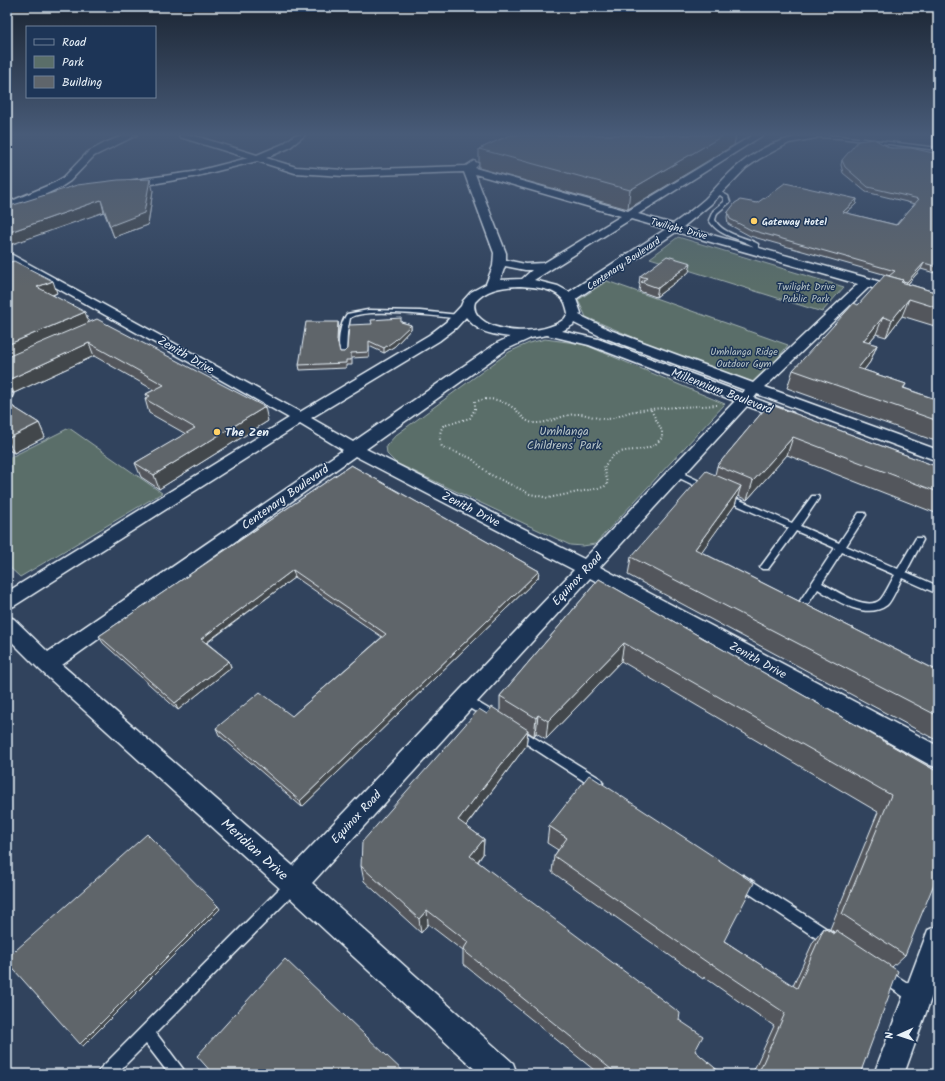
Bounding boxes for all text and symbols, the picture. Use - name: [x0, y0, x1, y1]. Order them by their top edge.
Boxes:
- legend: [26, 26, 156, 98]
- text: Road: [62, 33, 87, 52]
- text: Park: [62, 53, 84, 72]
- text: Building: [62, 73, 102, 92]
- street label: Twilight Drive: [649, 214, 709, 244]
- place label: Gateway Hotel: [762, 214, 827, 230]
- marker: Gateway Hotel: [749, 216, 759, 226]
- street label: Centenary Boulevard: [583, 233, 665, 295]
- park label: Twilight Drive Public Park: [777, 279, 836, 307]
- street label: Zenith Drive: [154, 331, 218, 380]
- park label: Umhlanga Ridge Outdoor Gym: [710, 344, 778, 372]
- street label: Millennium Boulevard: [668, 363, 776, 420]
- park label: Umhlanga Childrens' Park: [527, 422, 602, 455]
- place label: The Zen: [225, 423, 269, 442]
- marker: The Zen: [212, 427, 222, 437]
- street label: Centenary Boulevard: [238, 459, 334, 535]
- street label: Zenith Drive: [438, 487, 504, 532]
- street label: Equinox Road: [548, 548, 608, 610]
- street label: Zenith Drive: [726, 637, 790, 684]
- street label: Equinox Road: [327, 786, 387, 848]
- street label: Meridian Drive: [216, 813, 294, 887]
- north arrow: [879, 1015, 919, 1055]
- text: N: [881, 1031, 899, 1039]

